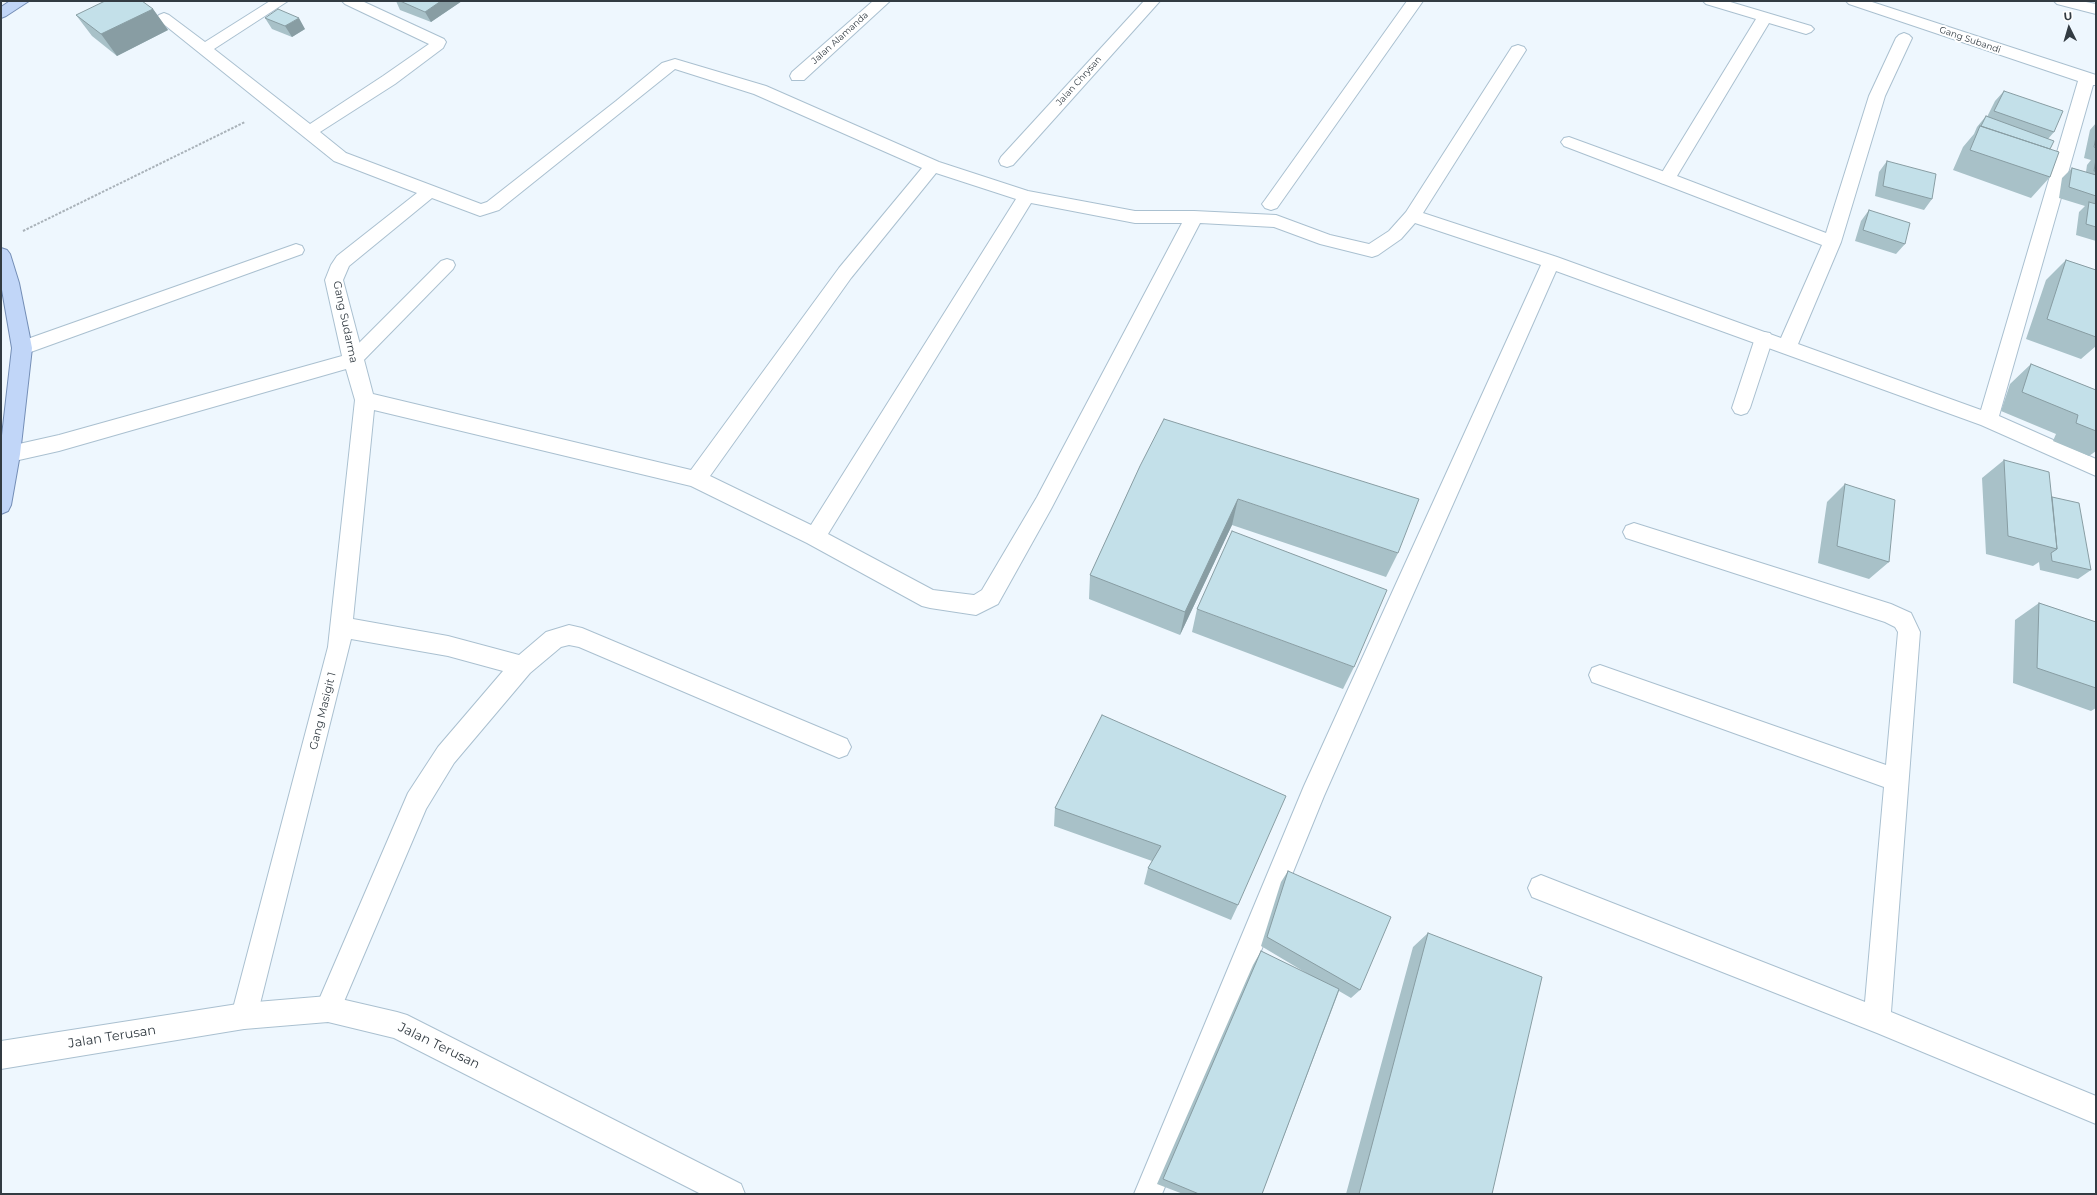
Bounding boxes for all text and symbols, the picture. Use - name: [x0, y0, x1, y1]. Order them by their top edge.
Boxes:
- north arrow: [2049, 8, 2089, 48]
- text: U: [2063, 9, 2073, 23]
- street label: Jalan Alamanda: [809, 10, 871, 66]
- street label: Gang Subandi: [1938, 24, 2002, 56]
- street label: Jalan Chrysan: [1054, 54, 1104, 108]
- street label: Gang Sudarma: [330, 280, 360, 364]
- street label: Gang Masigit 1: [307, 671, 339, 751]
- street label: Jalan Terusan: [396, 1020, 482, 1072]
- street label: Jalan Terusan: [67, 1022, 157, 1052]

